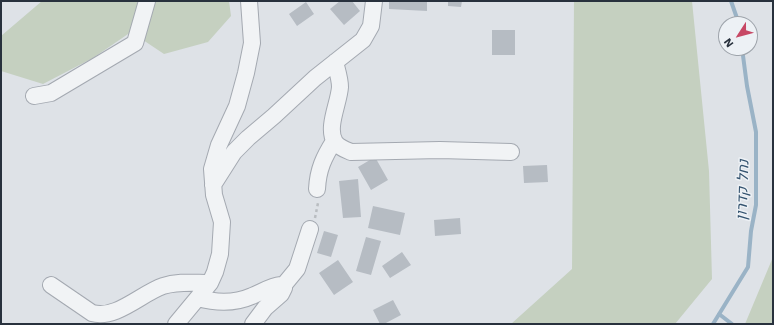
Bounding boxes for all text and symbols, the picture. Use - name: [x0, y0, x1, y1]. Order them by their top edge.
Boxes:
- north arrow: [718, 16, 758, 56]
- text: N: [721, 36, 736, 50]
- water label: נחל קדרון: [733, 159, 753, 221]

